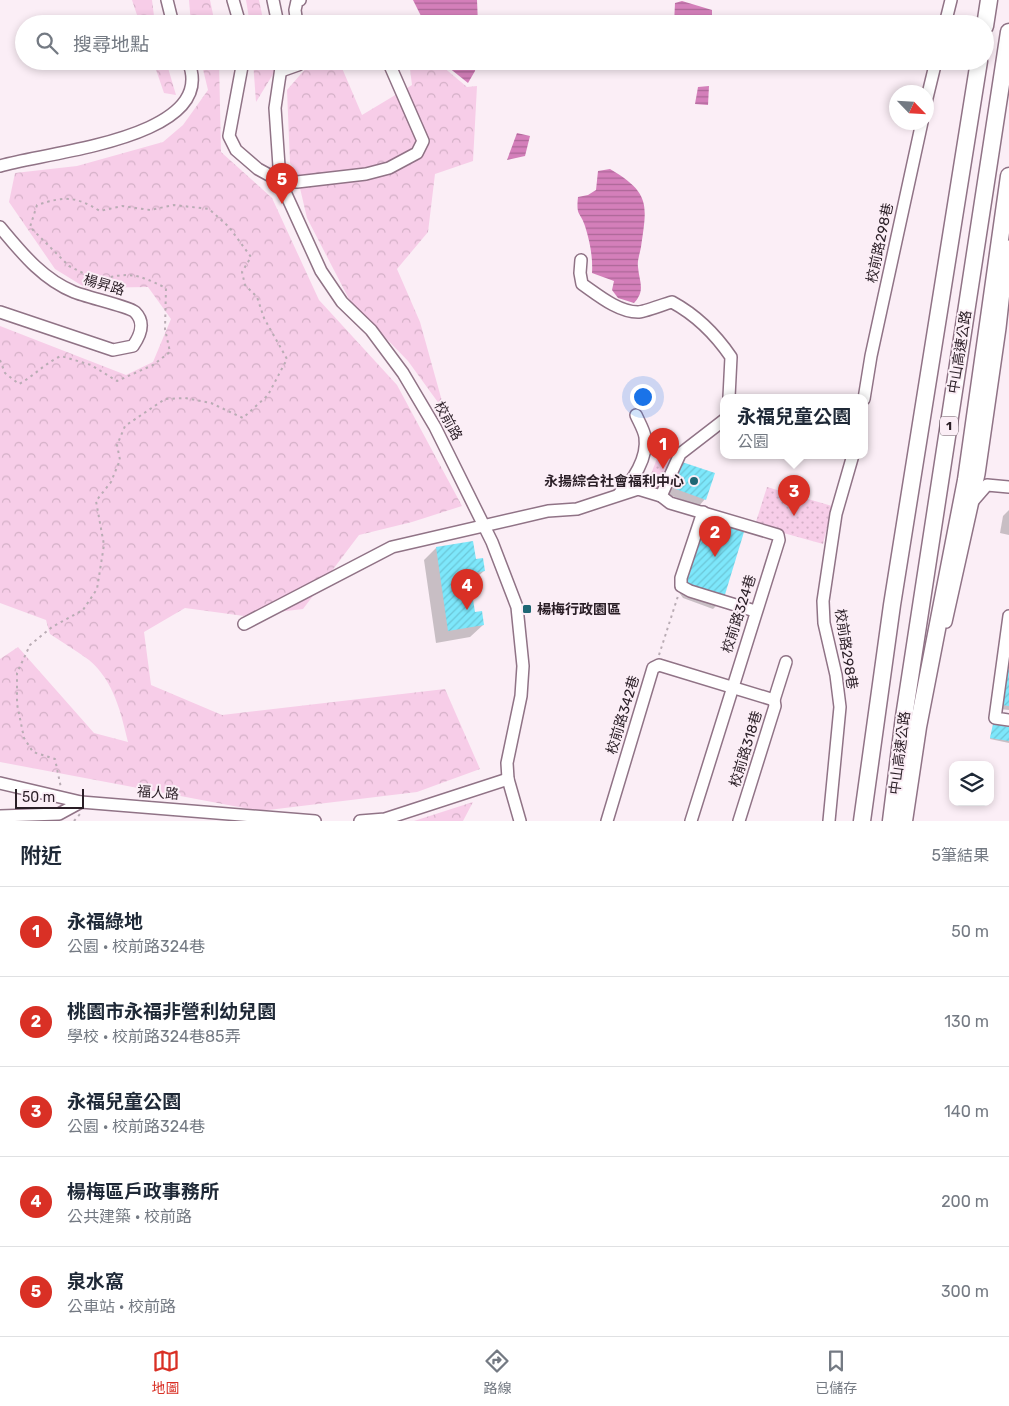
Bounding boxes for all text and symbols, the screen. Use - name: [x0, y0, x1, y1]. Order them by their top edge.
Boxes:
- search box: [15, 15, 994, 70]
- icon: search: [33, 29, 61, 57]
- text: 搜尋地點: [73, 33, 149, 56]
- north arrow: [889, 85, 934, 130]
- pin: 5: [266, 163, 298, 204]
- street label: 校前路298巷: [863, 201, 897, 285]
- street label: 楊昇路: [81, 271, 127, 299]
- street label: 中山高速公路: [945, 309, 975, 395]
- your location: [630, 384, 656, 410]
- popup: [720, 394, 868, 459]
- street label: 校前路: [430, 399, 466, 443]
- text: 永福兒童公園: [737, 405, 851, 428]
- road number: 1: [940, 416, 958, 436]
- pin: 1: [647, 428, 679, 469]
- text: 公園: [737, 432, 769, 451]
- place label: 永揚綜合社會福利中心: [544, 473, 684, 490]
- marker: 永揚綜合社會福利中心: [688, 475, 700, 487]
- pin: 3: [778, 475, 810, 516]
- pin: 2: [699, 516, 731, 557]
- pin: 4: [451, 569, 483, 610]
- street label: 校前路324巷: [718, 573, 760, 655]
- place label: 楊梅行政園區: [537, 601, 621, 618]
- marker: 楊梅行政園區: [521, 603, 533, 615]
- street label: 校前路298巷: [831, 607, 861, 691]
- street label: 校前路342巷: [603, 674, 643, 756]
- street label: 校前路318巷: [726, 709, 766, 789]
- street label: 中山高速公路: [886, 710, 914, 796]
- map controls: [949, 761, 994, 806]
- button: layers: [949, 761, 994, 806]
- street label: 福人路: [136, 783, 180, 803]
- scale bar: [15, 786, 84, 809]
- text: 50 m: [22, 789, 55, 806]
- text: 附近: [20, 843, 62, 868]
- text: 5筆結果: [931, 846, 989, 865]
- text: 永福綠地: [67, 910, 143, 933]
- text: 1: [32, 922, 40, 941]
- text: 50 m: [951, 922, 989, 941]
- text: 公園 · 校前路324巷: [67, 937, 205, 956]
- text: 桃園市永福非營利幼兒園: [67, 1000, 276, 1023]
- text: 2: [31, 1012, 41, 1031]
- text: 130 m: [944, 1012, 989, 1031]
- text: 學校 · 校前路324巷85弄: [67, 1027, 241, 1046]
- text: 永福兒童公園: [67, 1090, 181, 1113]
- text: 3: [31, 1102, 41, 1121]
- text: 140 m: [944, 1102, 989, 1121]
- text: 公園 · 校前路324巷: [67, 1117, 205, 1136]
- text: 楊梅區戶政事務所: [67, 1180, 219, 1203]
- text: 4: [31, 1192, 41, 1211]
- text: 200 m: [941, 1192, 989, 1211]
- text: 公共建築 · 校前路: [67, 1207, 192, 1226]
- text: 泉水窩: [67, 1270, 124, 1293]
- text: 5: [31, 1282, 41, 1301]
- text: 300 m: [941, 1282, 989, 1301]
- text: 公車站 · 校前路: [67, 1297, 176, 1316]
- tab: 地圖: [152, 1347, 180, 1397]
- tab: 路線: [483, 1347, 511, 1397]
- tab: 已儲存: [815, 1347, 857, 1397]

